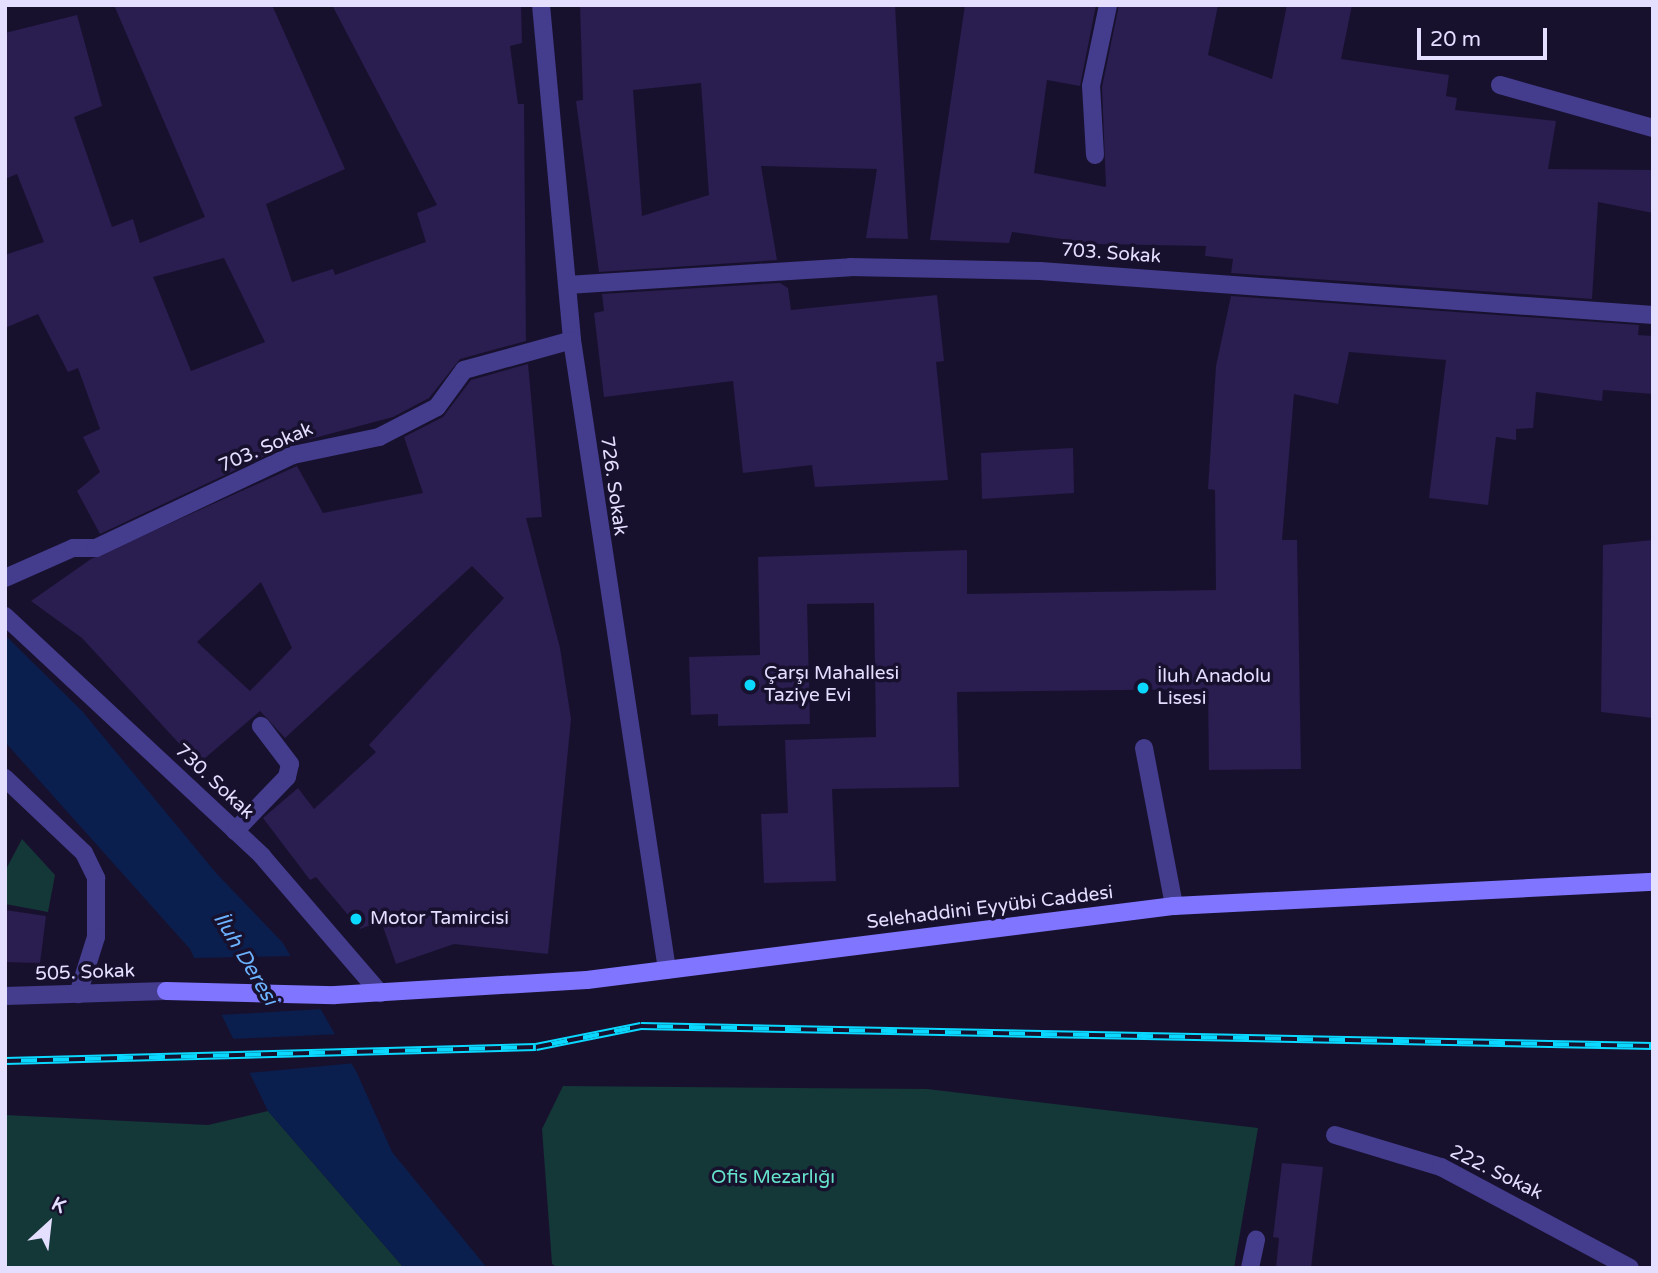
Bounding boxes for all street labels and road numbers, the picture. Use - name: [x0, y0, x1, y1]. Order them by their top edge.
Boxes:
- street label: 703. Sokak: [1060, 239, 1162, 269]
- street label: 703. Sokak: [215, 418, 317, 478]
- street label: 726. Sokak: [595, 435, 631, 537]
- street label: 730. Sokak: [170, 740, 258, 824]
- street label: Selehaddini Eyyübi Caddesi: [866, 882, 1114, 934]
- street label: 505. Sokak: [35, 960, 135, 986]
- street label: 222. Sokak: [1446, 1141, 1546, 1205]

